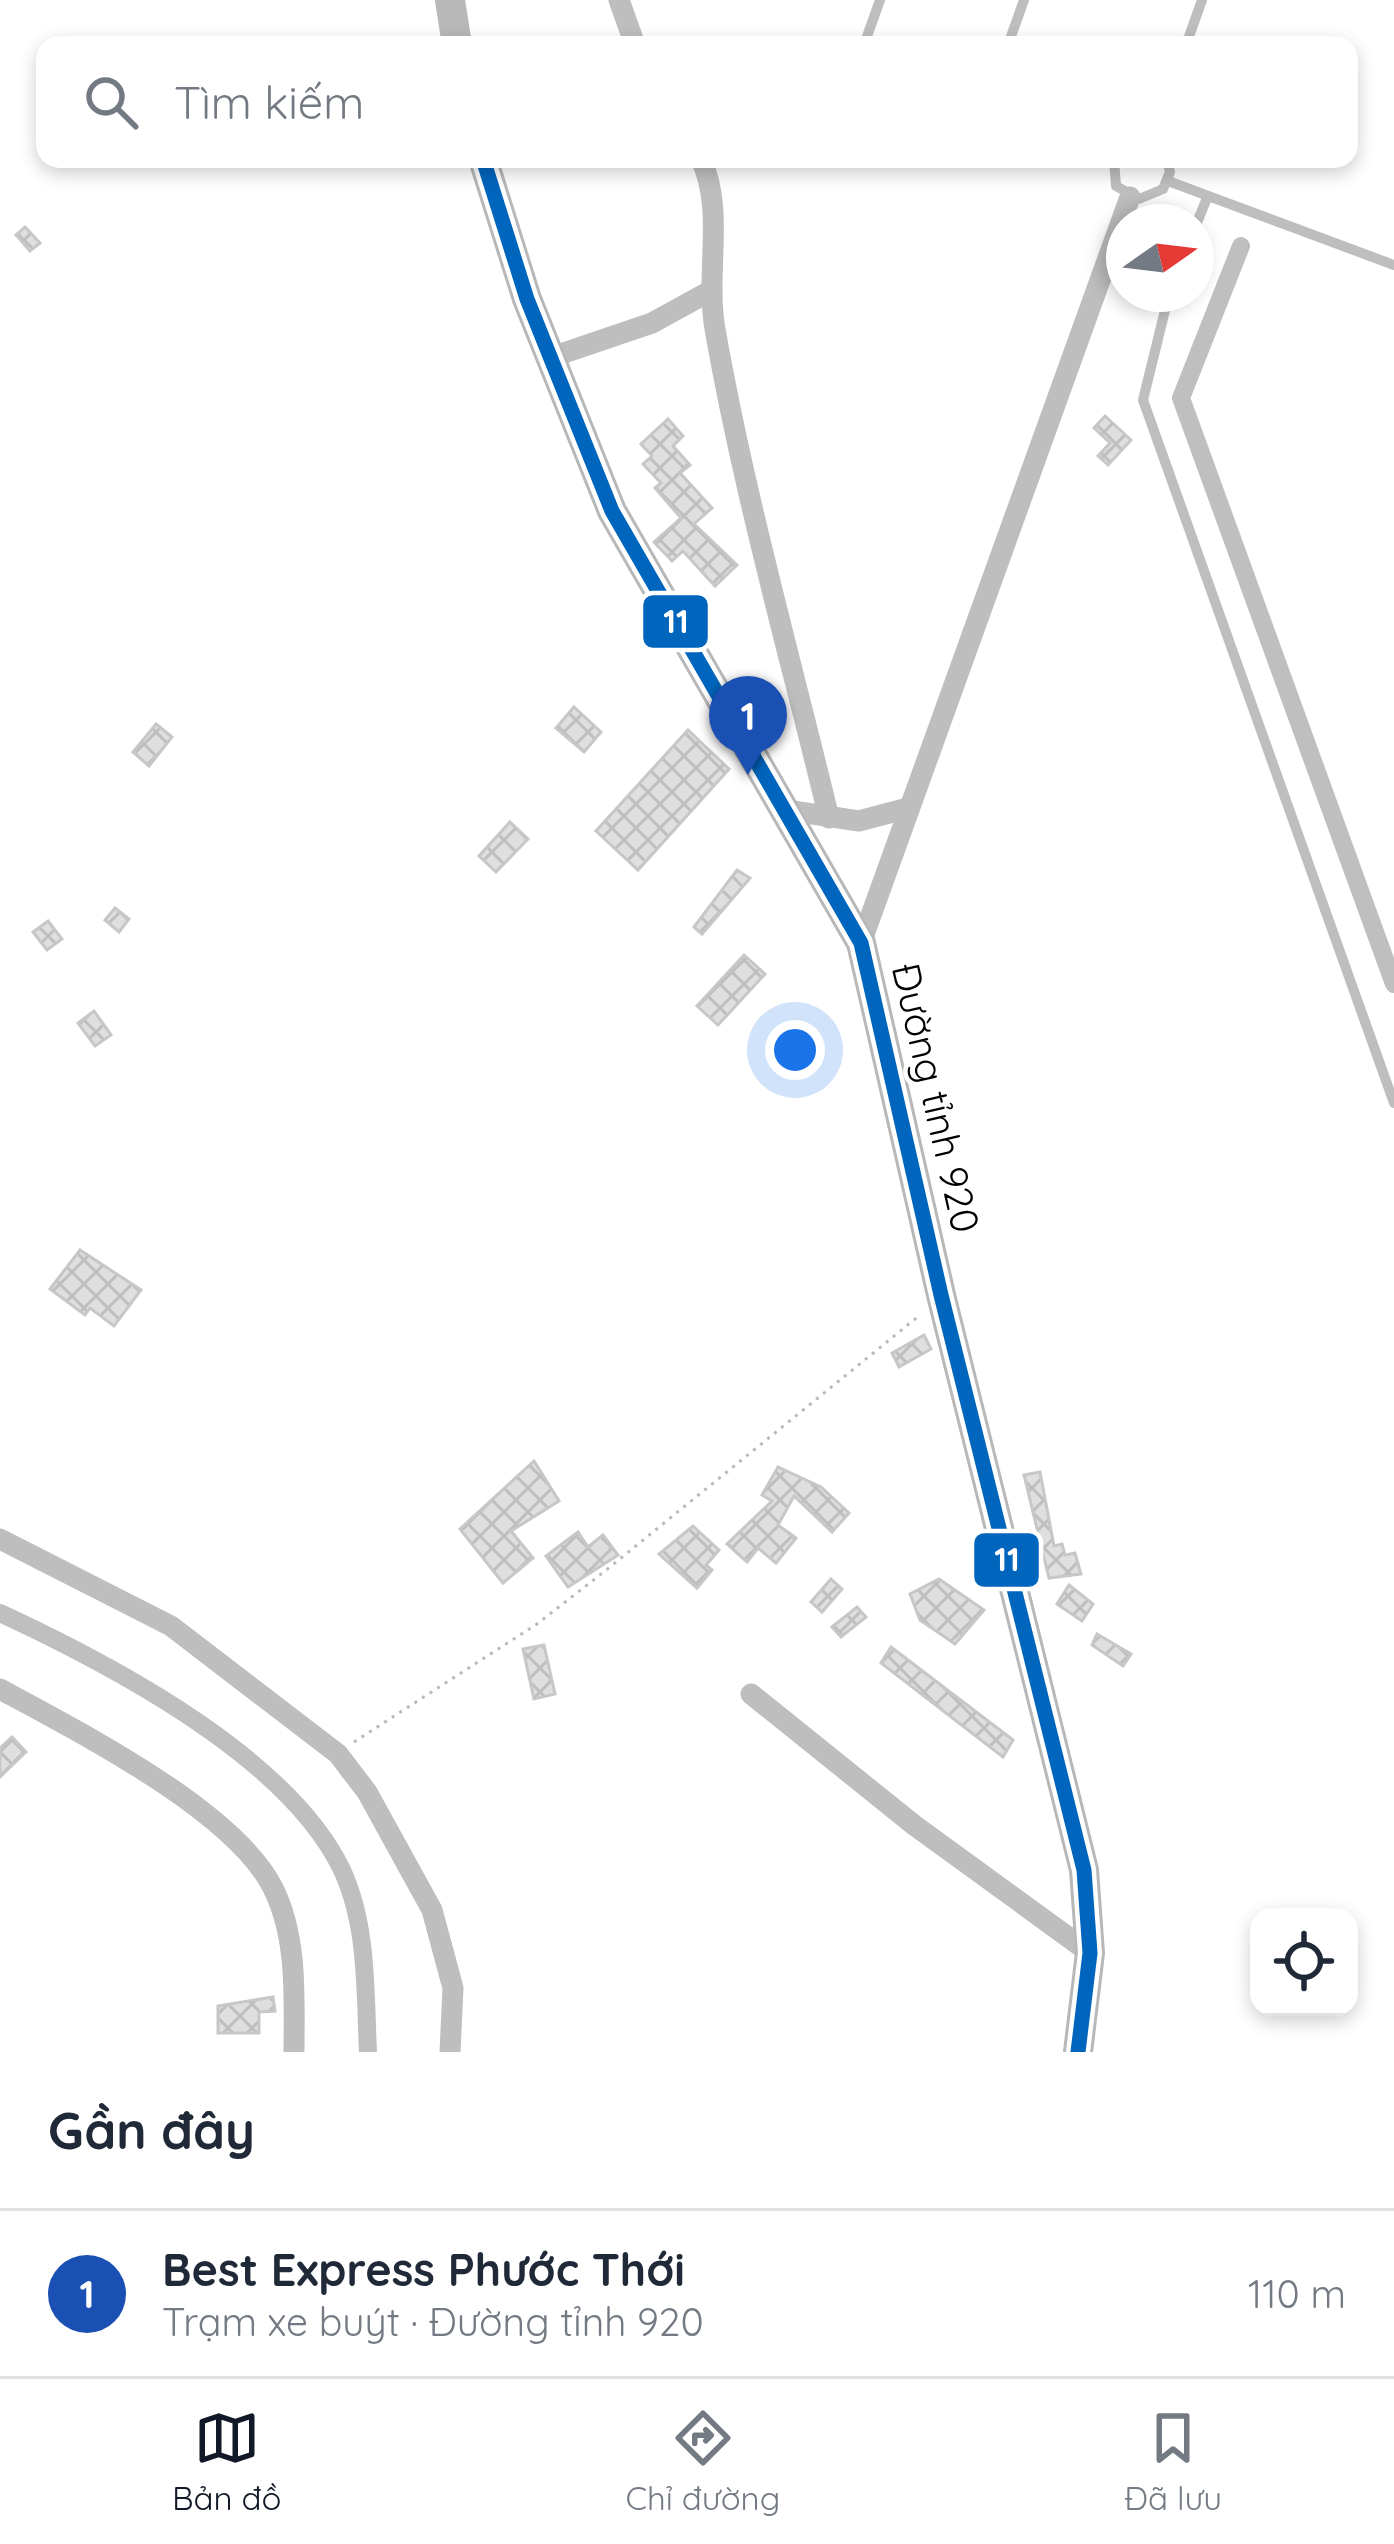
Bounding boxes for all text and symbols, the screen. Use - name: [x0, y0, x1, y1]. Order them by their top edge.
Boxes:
- search box: [36, 36, 1358, 168]
- icon: search: [78, 69, 144, 135]
- text: Tìm kiếm: [174, 74, 364, 130]
- north arrow: [1106, 204, 1214, 312]
- line badge: 11: [641, 593, 710, 650]
- text: 11: [663, 600, 689, 641]
- pin: 1: [709, 676, 787, 775]
- street label: Đường tỉnh 920: [882, 958, 991, 1237]
- your location: [765, 1020, 825, 1080]
- line badge: 11: [972, 1531, 1041, 1589]
- text: 11: [994, 1538, 1020, 1579]
- map controls: [1250, 1908, 1358, 2016]
- button: locate: [1250, 1908, 1358, 2016]
- text: Gần đây: [48, 2098, 255, 2162]
- text: Best Express Phước Thới: [162, 2241, 685, 2297]
- text: 1: [79, 2269, 95, 2318]
- text: 110 m: [1248, 2269, 1346, 2318]
- text: Trạm xe buýt · Đường tỉnh 920: [162, 2297, 704, 2346]
- tab: Bản đồ: [172, 2405, 282, 2518]
- tab: Chỉ đường: [626, 2405, 780, 2518]
- tab: Đã lưu: [1124, 2405, 1222, 2518]

